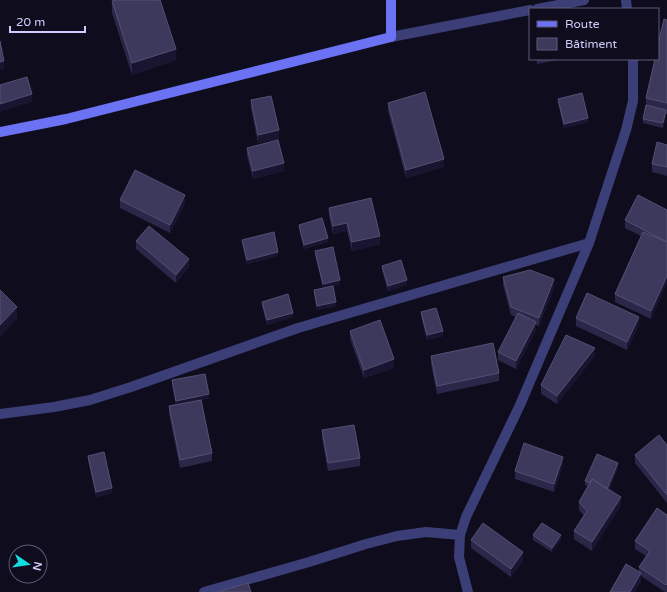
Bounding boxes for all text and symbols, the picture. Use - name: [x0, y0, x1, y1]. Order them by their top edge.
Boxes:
- scale bar: [10, 8, 85, 34]
- legend: [529, 8, 659, 60]
- text: 20 m: [16, 15, 45, 29]
- text: Route: [565, 17, 600, 31]
- text: Bâtiment: [565, 37, 617, 51]
- north arrow: [8, 544, 48, 584]
- text: N: [30, 560, 45, 572]

